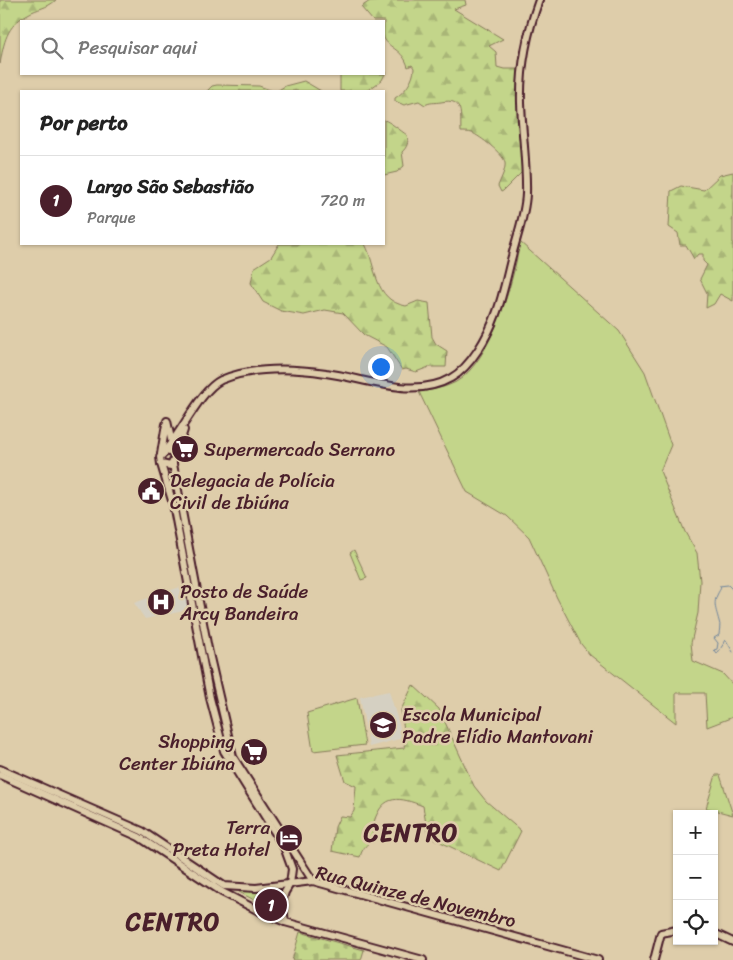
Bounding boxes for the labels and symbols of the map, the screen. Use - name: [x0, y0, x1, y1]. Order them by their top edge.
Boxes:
- your location: [368, 354, 394, 380]
- place label: Supermercado Serrano: [204, 433, 395, 466]
- supermarket icon: Supermercado Serrano: [170, 434, 200, 464]
- place label: Delegacia de Polícia Civil de Ibiúna: [170, 464, 335, 519]
- public building icon: Delegacia de Polícia Civil de Ibiúna: [136, 476, 166, 506]
- place label: Posto de Saúde Arcy Bandeira: [179, 575, 309, 630]
- hospital icon: Posto de Saúde Arcy Bandeira: [146, 587, 176, 617]
- place label: Escola Municipal Padre Elídio Mantovani: [402, 698, 594, 753]
- school or university icon: Escola Municipal Padre Elídio Mantovani: [368, 710, 398, 740]
- place label: Shopping Center Ibiúna: [119, 725, 235, 780]
- supermarket icon: Shopping Center Ibiúna: [239, 737, 269, 767]
- place label: Terra Preta Hotel: [172, 811, 271, 866]
- district label: CENTRO: [363, 812, 458, 854]
- hotel icon: Terra Preta Hotel: [274, 823, 304, 853]
- street label: Rua Quinze de Novembro: [312, 856, 520, 937]
- pin: 1: [255, 886, 287, 924]
- district label: CENTRO: [125, 901, 220, 943]

